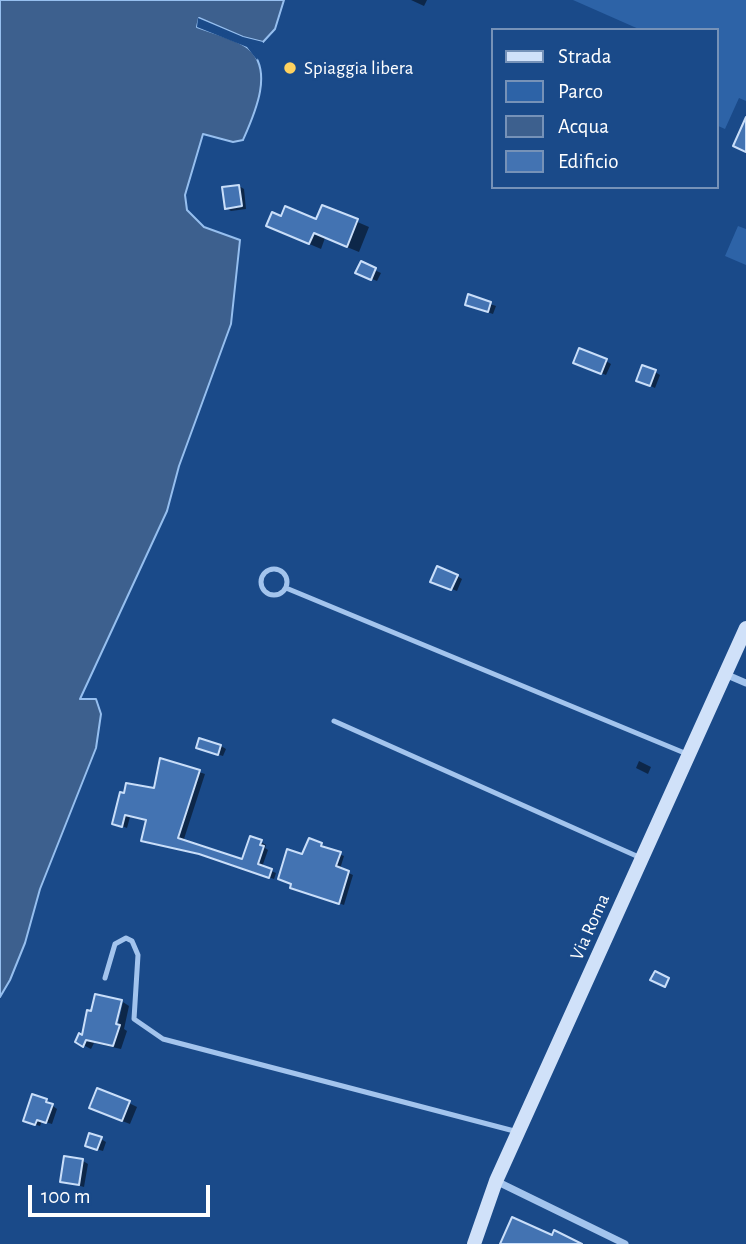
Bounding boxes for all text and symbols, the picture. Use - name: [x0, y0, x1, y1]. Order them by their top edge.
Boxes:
- legend: [490, 28, 718, 189]
- text: Strada: [558, 46, 611, 67]
- place label: Spiaggia libera: [304, 57, 414, 79]
- marker: Spiaggia libera: [282, 60, 298, 76]
- text: Parco: [558, 81, 603, 102]
- text: Acqua: [558, 116, 609, 137]
- text: Edificio: [558, 151, 619, 172]
- street label: Via Roma: [565, 890, 615, 964]
- scale bar: [32, 1170, 214, 1214]
- text: 100 m: [41, 1186, 91, 1207]

